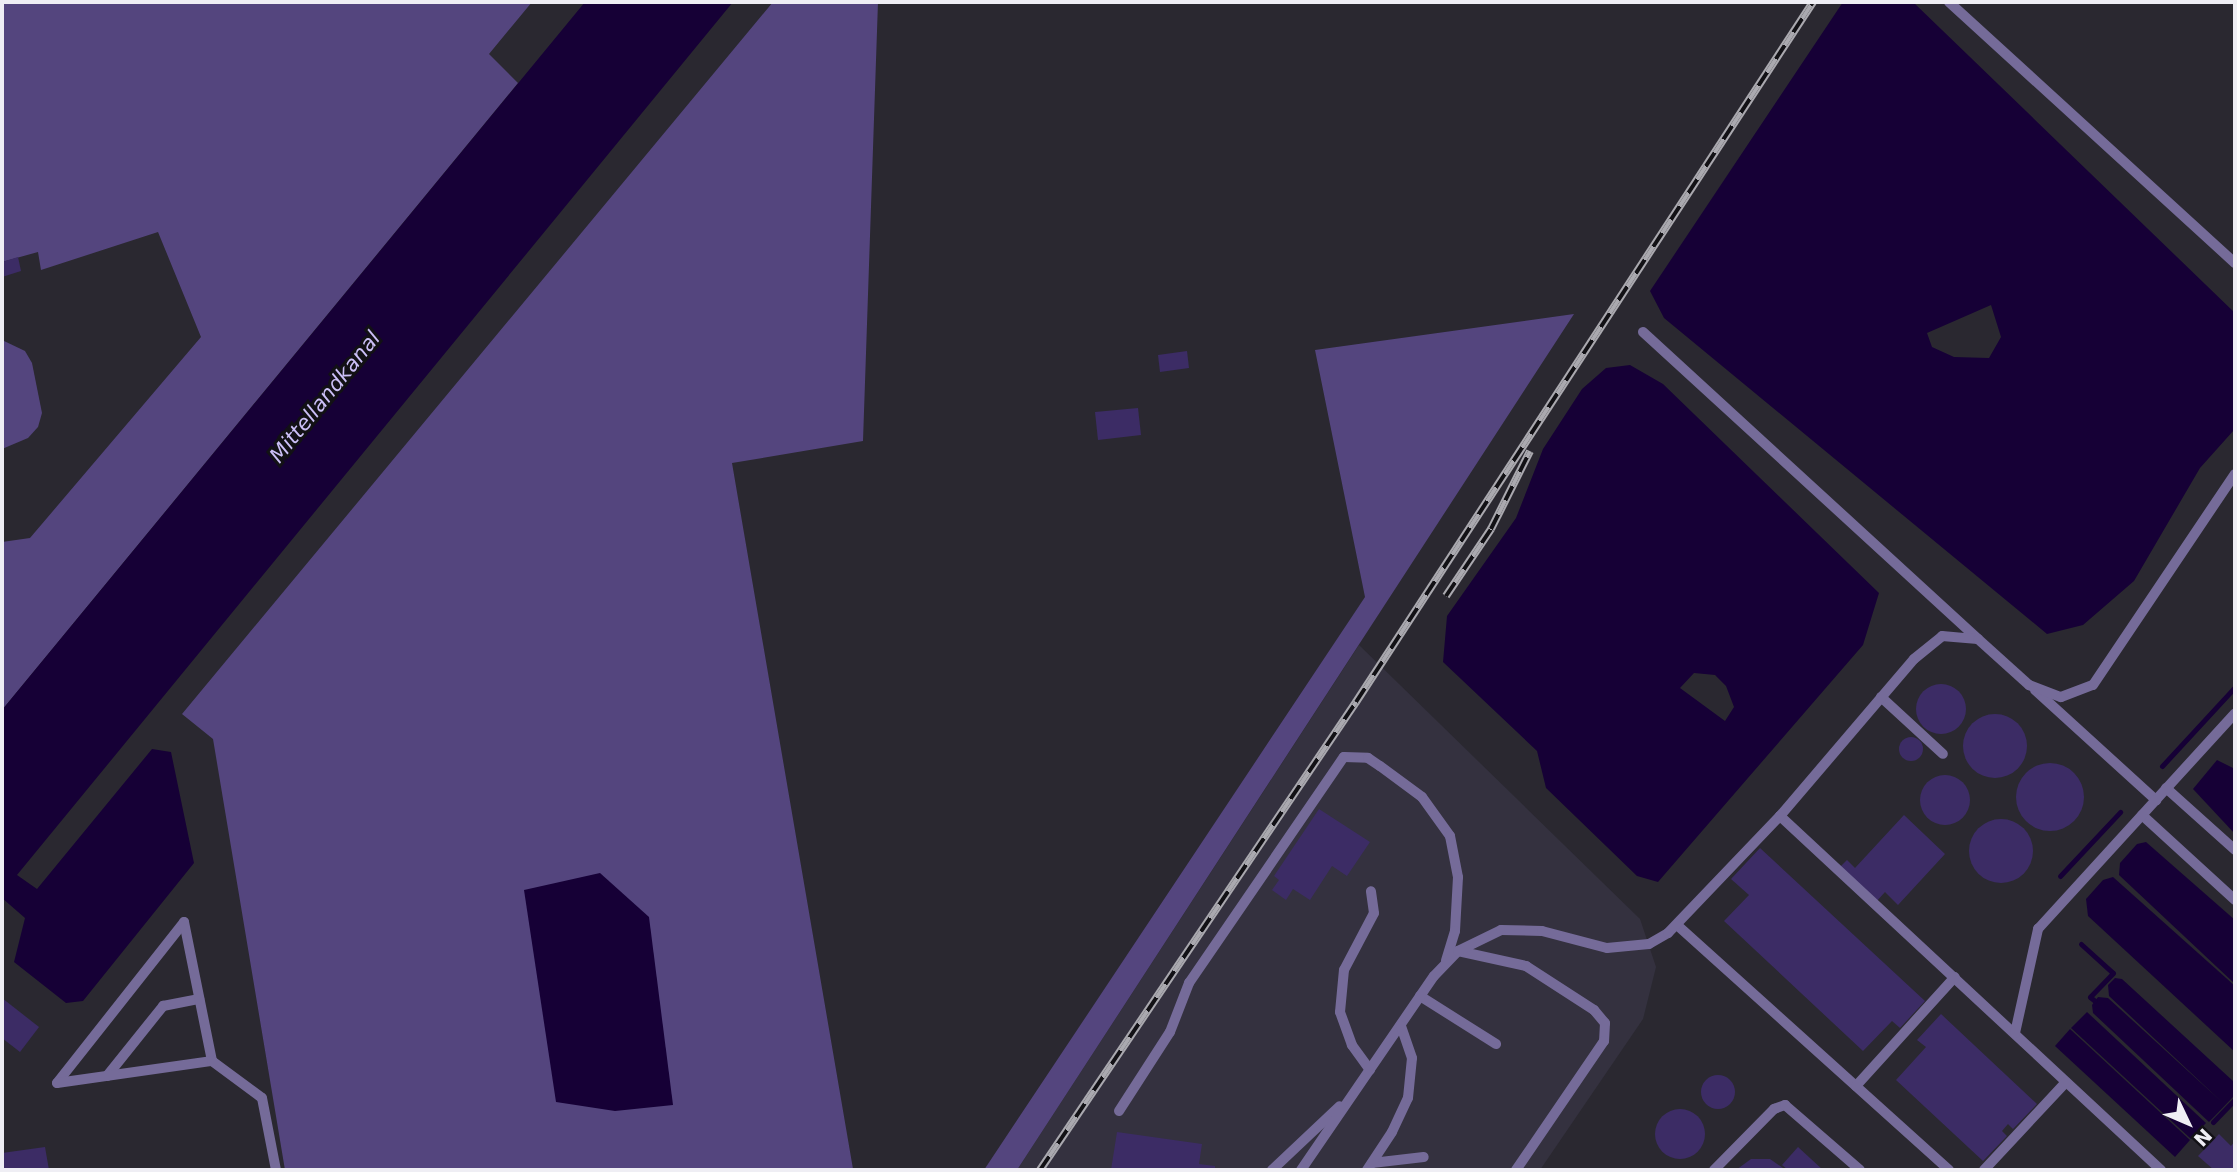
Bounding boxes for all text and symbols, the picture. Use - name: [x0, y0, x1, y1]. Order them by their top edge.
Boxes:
- water label: Mittellandkanal: [264, 326, 386, 468]
- north arrow: [2153, 1088, 2223, 1158]
- text: N: [2190, 1124, 2217, 1151]

